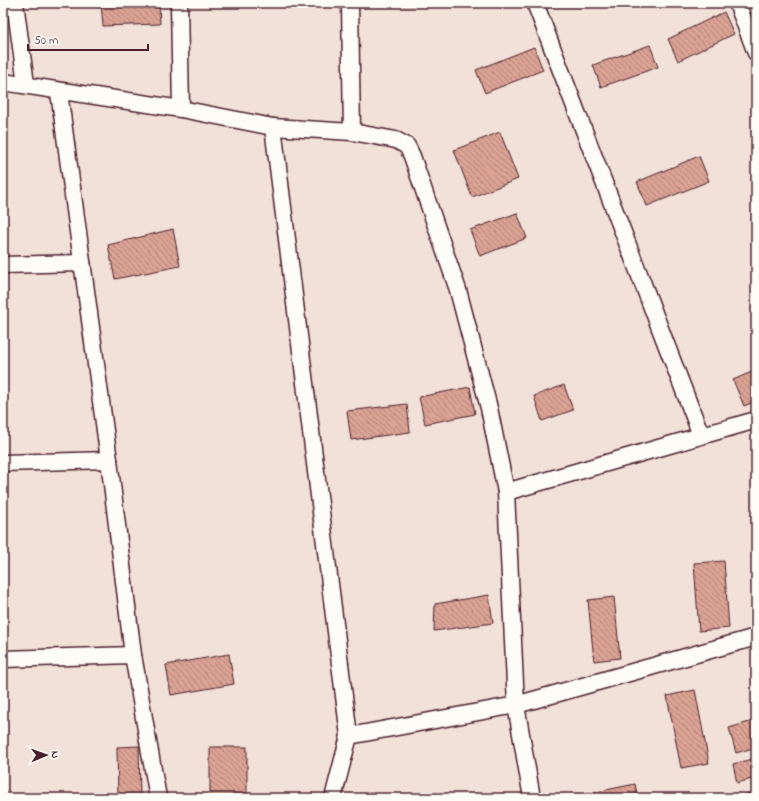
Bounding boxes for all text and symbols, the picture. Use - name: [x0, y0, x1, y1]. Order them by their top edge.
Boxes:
- scale bar: [28, 26, 148, 52]
- text: 50 m: [34, 32, 58, 50]
- north arrow: [26, 735, 66, 775]
- text: N: [47, 751, 63, 759]

